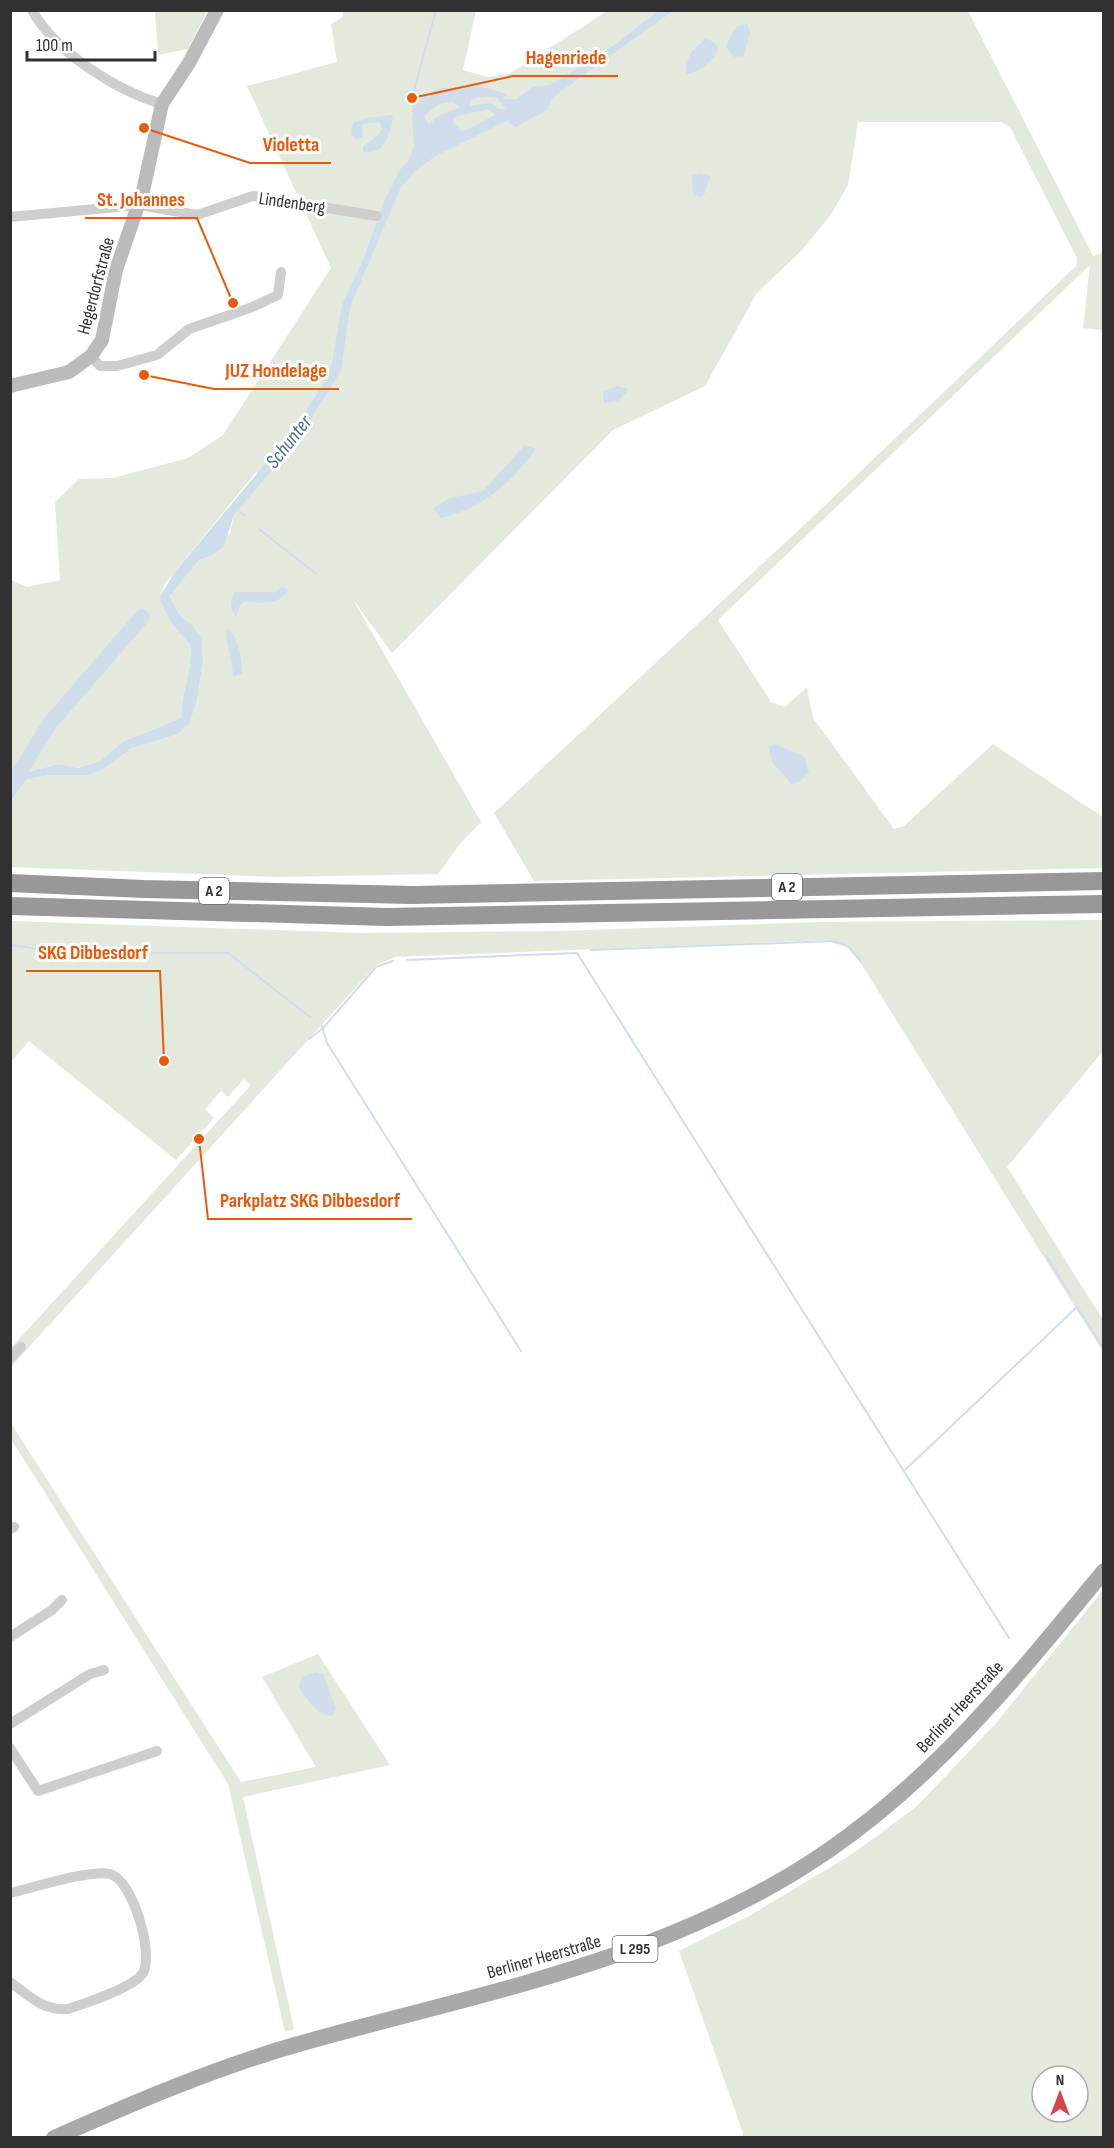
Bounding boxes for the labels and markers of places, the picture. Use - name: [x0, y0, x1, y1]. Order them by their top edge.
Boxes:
- callout: Hagenriede: [513, 38, 618, 76]
- callout: Violetta: [250, 125, 331, 163]
- callout: St. Johannes: [85, 180, 197, 218]
- callout: JUZ Hondelage: [214, 351, 339, 389]
- callout: SKG Dibbesdorf: [26, 933, 160, 971]
- callout: Parkplatz SKG Dibbesdorf: [208, 1181, 412, 1219]

